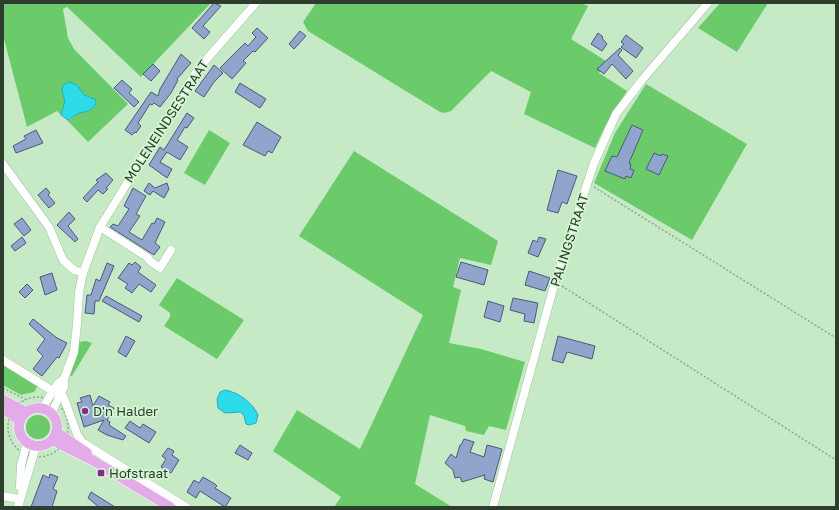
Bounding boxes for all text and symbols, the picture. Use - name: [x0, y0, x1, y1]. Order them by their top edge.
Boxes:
- street label: MOLENEINDSESTRAAT: [120, 57, 212, 185]
- street label: PALINGSTRAAT: [546, 192, 592, 288]
- place label: D'n Halder: [93, 403, 158, 419]
- marker: D'n Halder: [80, 406, 90, 416]
- place label: Hofstraat: [109, 465, 168, 481]
- marker: Hofstraat: [96, 468, 106, 478]

